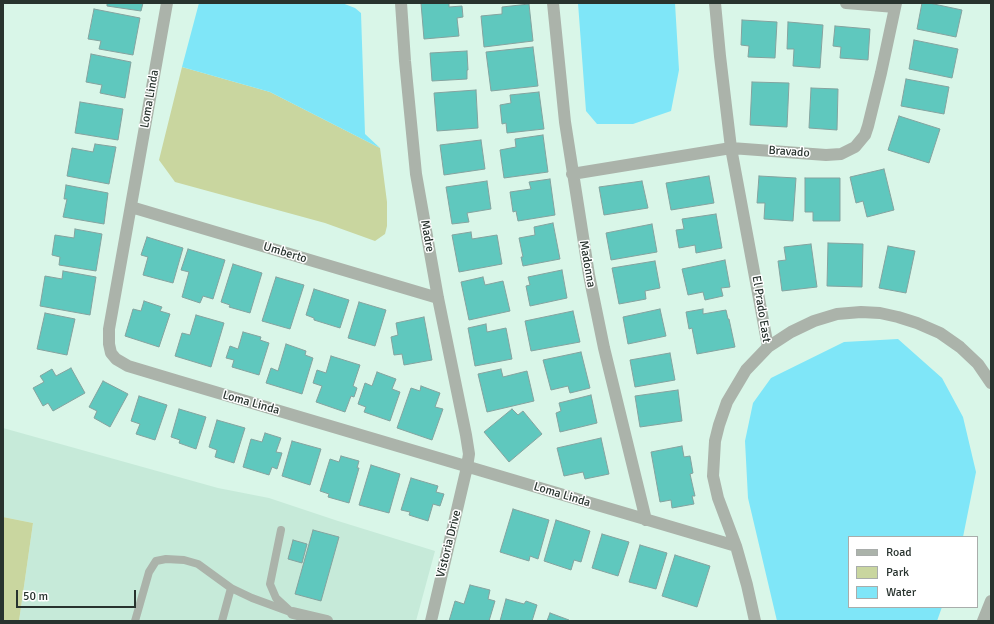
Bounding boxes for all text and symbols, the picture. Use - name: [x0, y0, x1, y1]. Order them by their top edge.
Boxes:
- street label: Loma Linda: [138, 69, 162, 129]
- street label: Bravado: [768, 143, 810, 161]
- street label: Madre: [417, 219, 437, 253]
- street label: Madonna: [576, 239, 598, 289]
- street label: Umberto: [261, 240, 309, 266]
- street label: El Prado East: [749, 275, 773, 343]
- street label: Loma Linda: [221, 388, 281, 418]
- street label: Loma Linda: [532, 480, 592, 510]
- street label: Vistoria Drive: [434, 509, 464, 579]
- legend: [848, 536, 978, 608]
- text: Road: [886, 545, 912, 560]
- text: Park: [886, 565, 909, 580]
- scale bar: [18, 582, 138, 608]
- text: Water: [886, 585, 916, 600]
- text: 50 m: [23, 589, 48, 604]

